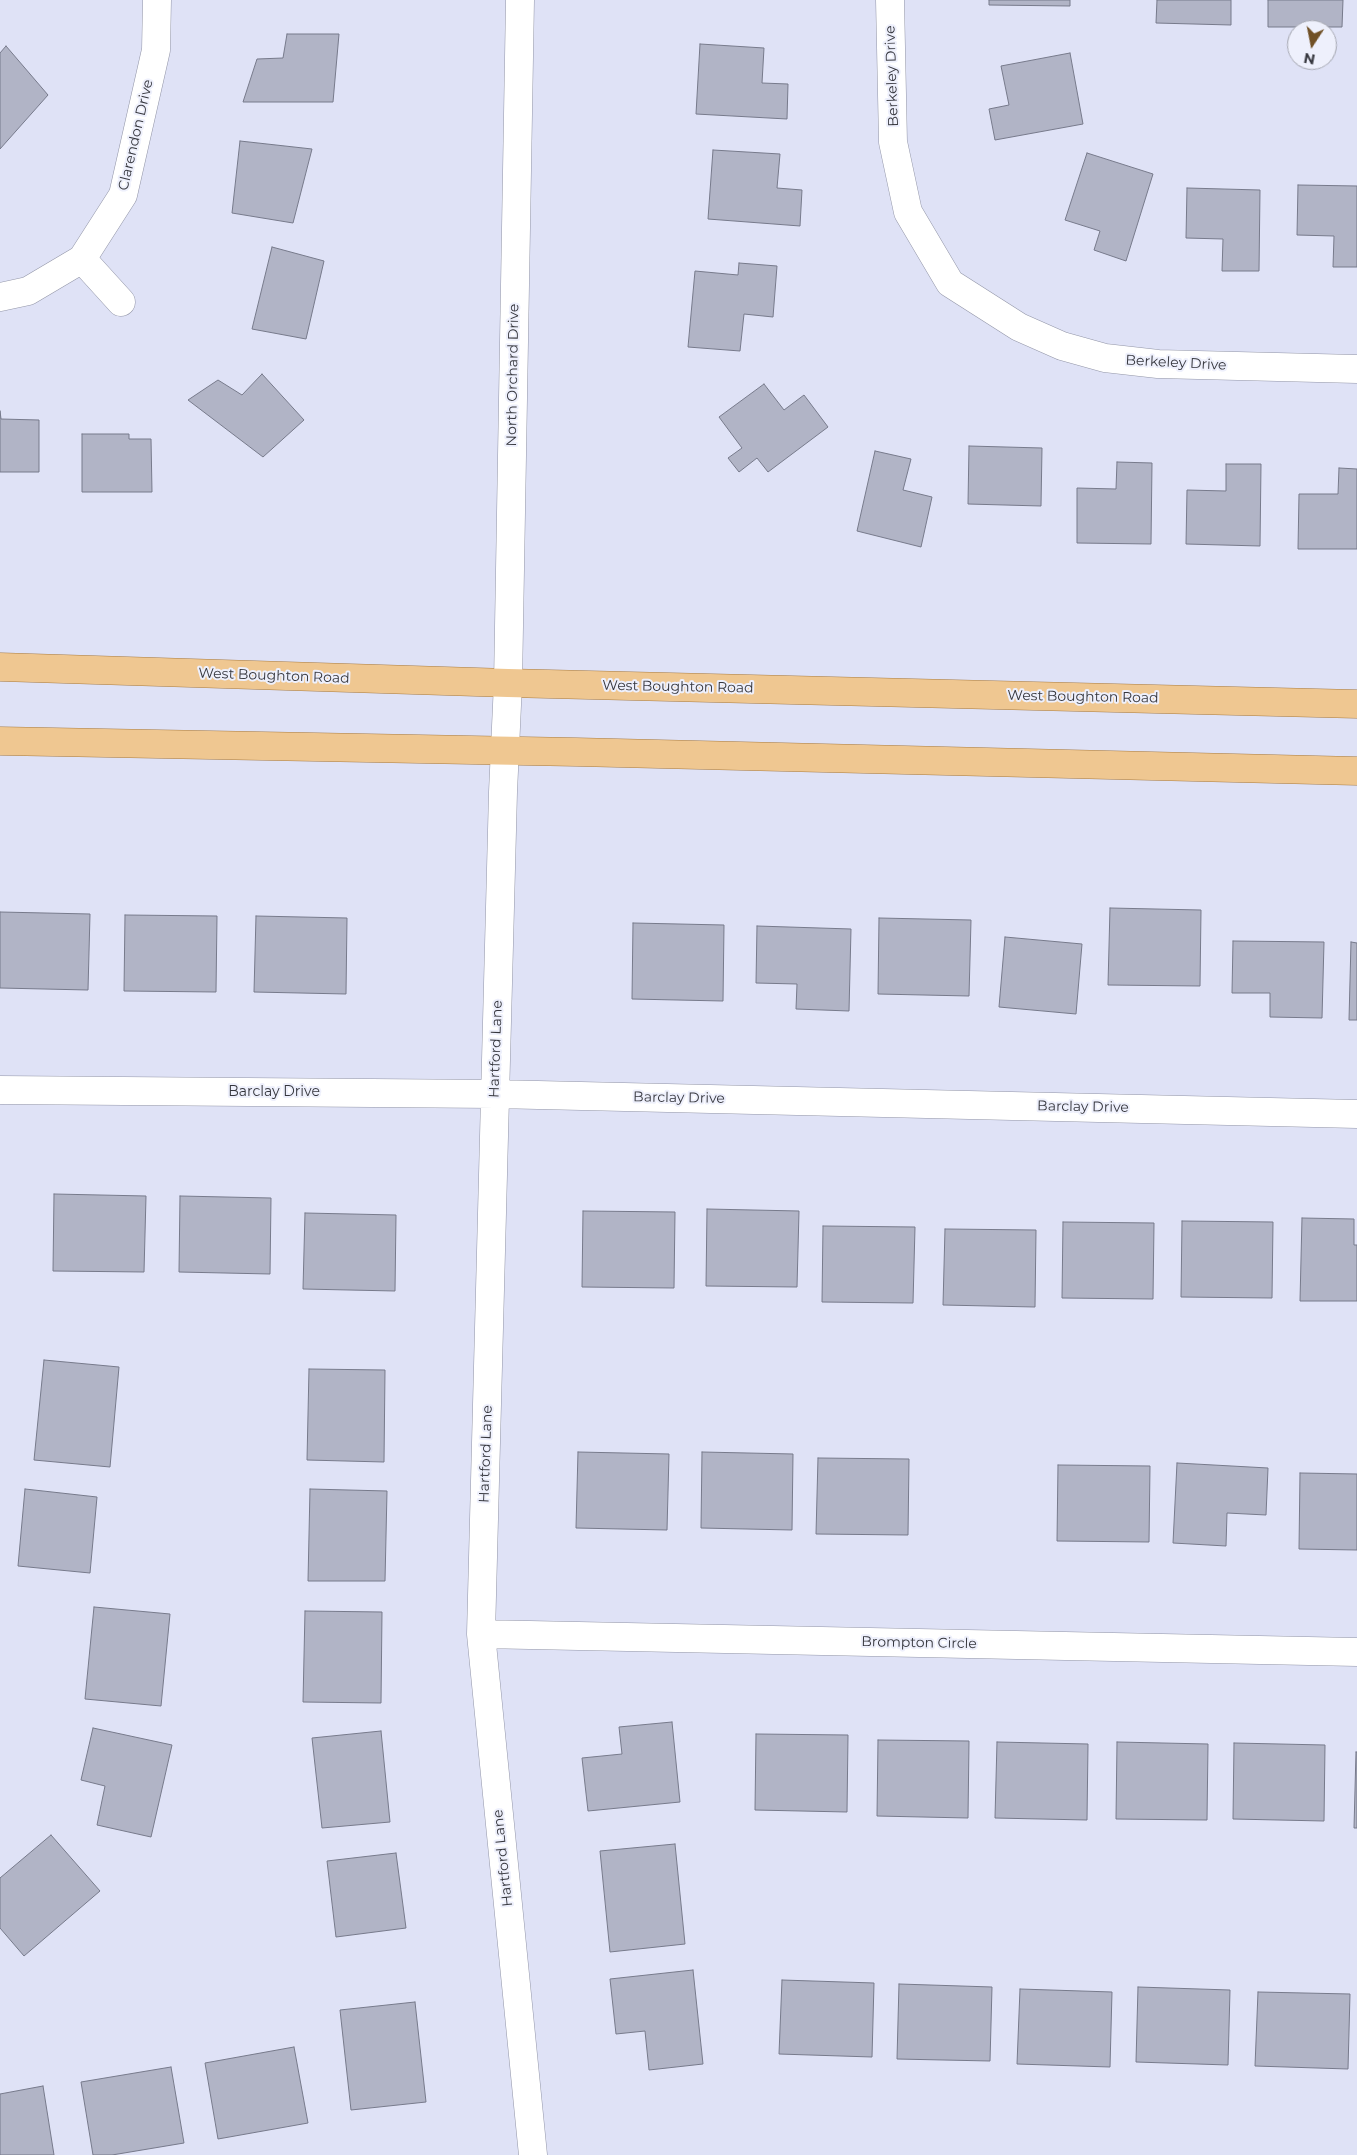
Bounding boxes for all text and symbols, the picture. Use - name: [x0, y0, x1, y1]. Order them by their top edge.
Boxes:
- north arrow: [1287, 20, 1337, 70]
- street label: Berkeley Drive: [882, 25, 902, 127]
- text: N: [1302, 49, 1317, 69]
- street label: Clarendon Drive: [115, 78, 157, 192]
- street label: North Orchard Drive: [503, 303, 523, 447]
- street label: Berkeley Drive: [1125, 352, 1227, 374]
- street label: West Boughton Road: [198, 665, 350, 687]
- street label: West Boughton Road: [602, 677, 754, 697]
- street label: West Boughton Road: [1007, 687, 1159, 707]
- street label: Hartford Lane: [486, 1000, 506, 1098]
- street label: Barclay Drive: [228, 1084, 320, 1100]
- street label: Barclay Drive: [633, 1089, 725, 1107]
- street label: Barclay Drive: [1037, 1098, 1129, 1116]
- street label: Hartford Lane: [476, 1405, 496, 1503]
- street label: Brompton Circle: [861, 1634, 977, 1652]
- street label: Hartford Lane: [490, 1809, 516, 1907]

